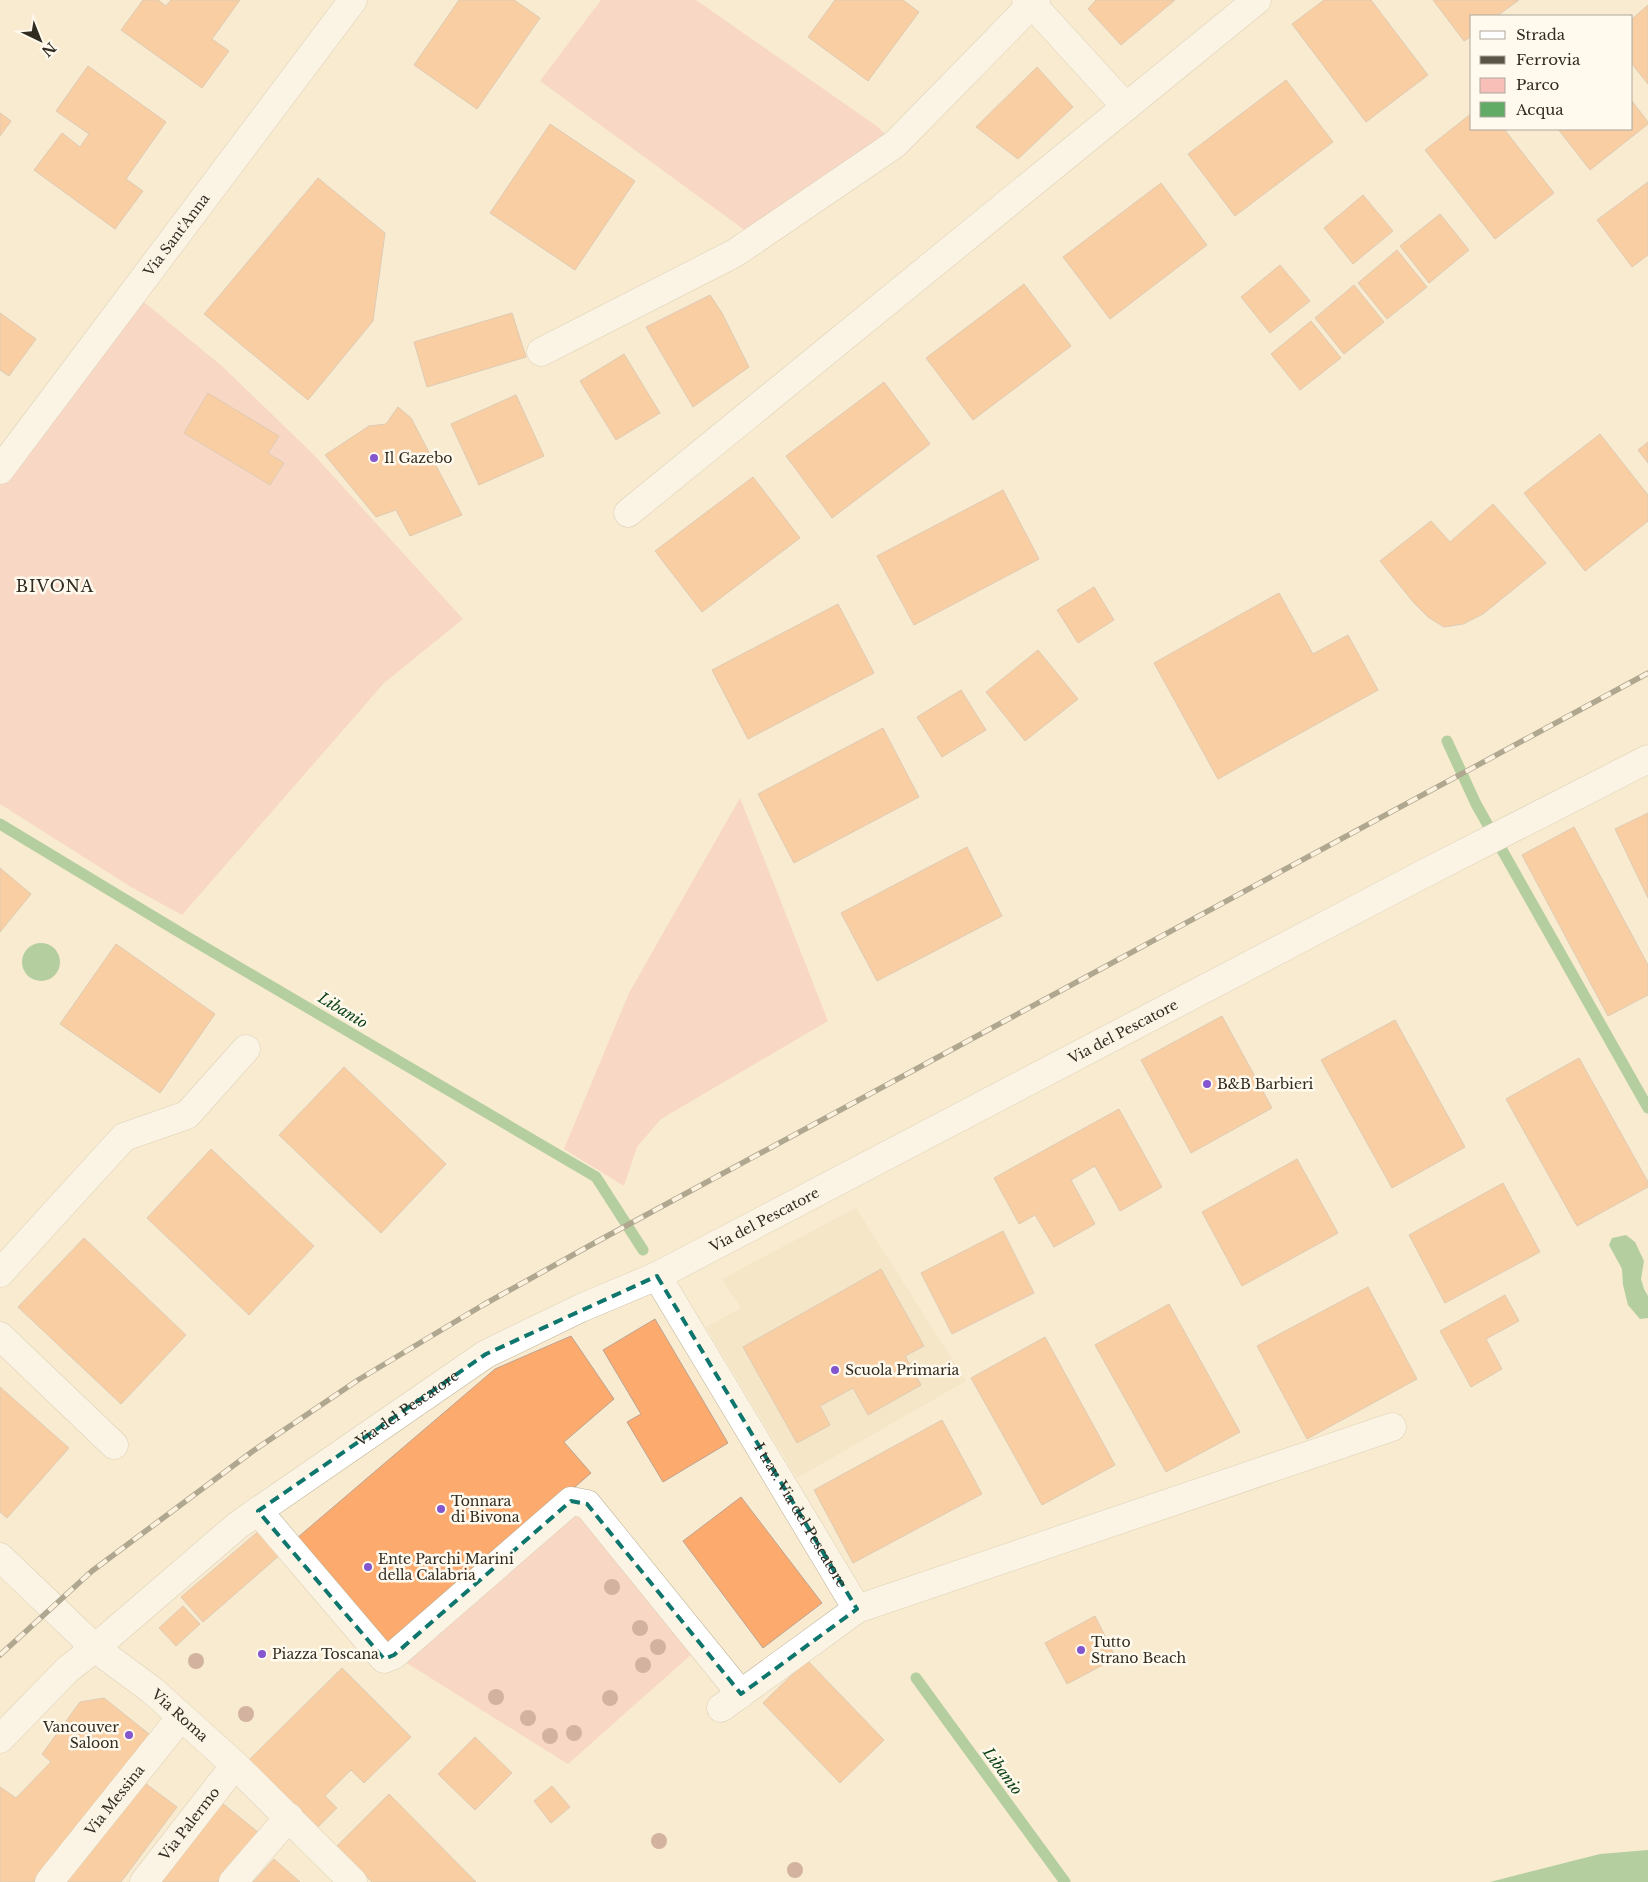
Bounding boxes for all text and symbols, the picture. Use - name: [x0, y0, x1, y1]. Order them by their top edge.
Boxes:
- north arrow: [15, 15, 65, 65]
- legend: [1470, 15, 1633, 130]
- text: Strada: [1516, 25, 1566, 44]
- text: N: [38, 38, 60, 61]
- text: Ferrovia: [1516, 50, 1581, 69]
- text: Parco: [1516, 75, 1559, 94]
- text: Acqua: [1515, 100, 1564, 119]
- street label: Via Sant'Anna: [139, 190, 214, 281]
- place label: Il Gazebo: [384, 449, 452, 467]
- marker: Il Gazebo: [368, 452, 380, 464]
- district label: BIVONA: [16, 576, 94, 596]
- water label: Libanio: [314, 987, 371, 1032]
- street label: Via del Pescatore: [1064, 995, 1181, 1068]
- place label: B&B Barbieri: [1217, 1075, 1314, 1093]
- marker: B&B Barbieri: [1201, 1078, 1213, 1090]
- street label: Via del Pescatore: [706, 1183, 822, 1256]
- place label: Scuola Primaria: [845, 1361, 960, 1379]
- marker: Scuola Primaria: [829, 1364, 841, 1376]
- street label: Via del Pescatore: [351, 1366, 462, 1451]
- street label: I trav. Via del Pescatore: [750, 1440, 851, 1591]
- place label: Tonnara di Bivona: [451, 1492, 520, 1526]
- marker: Tonnara di Bivona: [435, 1503, 447, 1515]
- place label: Ente Parchi Marini della Calabria: [378, 1550, 514, 1584]
- marker: Ente Parchi Marini della Calabria: [362, 1561, 374, 1573]
- place label: Tutto Strano Beach: [1091, 1633, 1187, 1667]
- marker: Tutto Strano Beach: [1075, 1644, 1087, 1656]
- place label: Piazza Toscana: [272, 1645, 379, 1663]
- marker: Piazza Toscana: [256, 1648, 268, 1660]
- street label: Via Roma: [147, 1684, 212, 1746]
- place label: Vancouver Saloon: [42, 1718, 119, 1752]
- marker: Vancouver Saloon: [123, 1729, 135, 1741]
- water label: Libanio: [979, 1743, 1027, 1799]
- street label: Via Messina: [80, 1761, 148, 1840]
- street label: Via Palermo: [155, 1783, 224, 1865]

